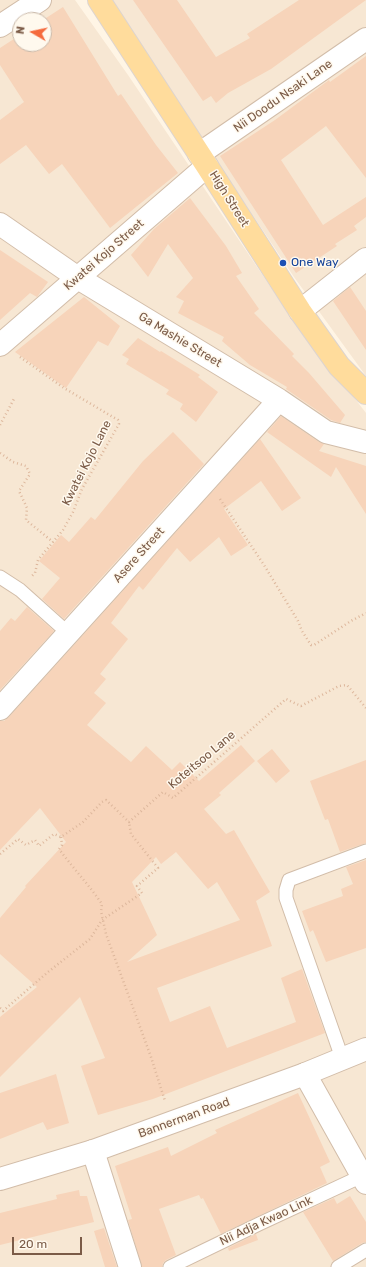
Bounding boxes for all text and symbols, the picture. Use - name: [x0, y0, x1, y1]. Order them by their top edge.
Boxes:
- north arrow: [12, 12, 52, 52]
- text: N: [14, 25, 28, 35]
- street label: Nii Doodu Nsaki Lane: [231, 57, 335, 135]
- street label: High Street: [206, 168, 252, 230]
- street label: Kwatei Kojo Street: [61, 216, 147, 294]
- place label: One Way: [291, 256, 339, 270]
- marker: One Way: [278, 258, 288, 268]
- street label: Ga Mashie Street: [136, 309, 224, 371]
- street label: Kwatei Kojo Lane: [59, 418, 115, 508]
- street label: Asere Street: [110, 524, 168, 586]
- street label: Koteitsoo Lane: [166, 728, 238, 792]
- street label: Bannerman Road: [136, 1095, 232, 1141]
- street label: Nii Adja Kwao Link: [217, 1193, 315, 1249]
- scale bar: [14, 1229, 84, 1255]
- text: 20 m: [19, 1237, 47, 1251]

